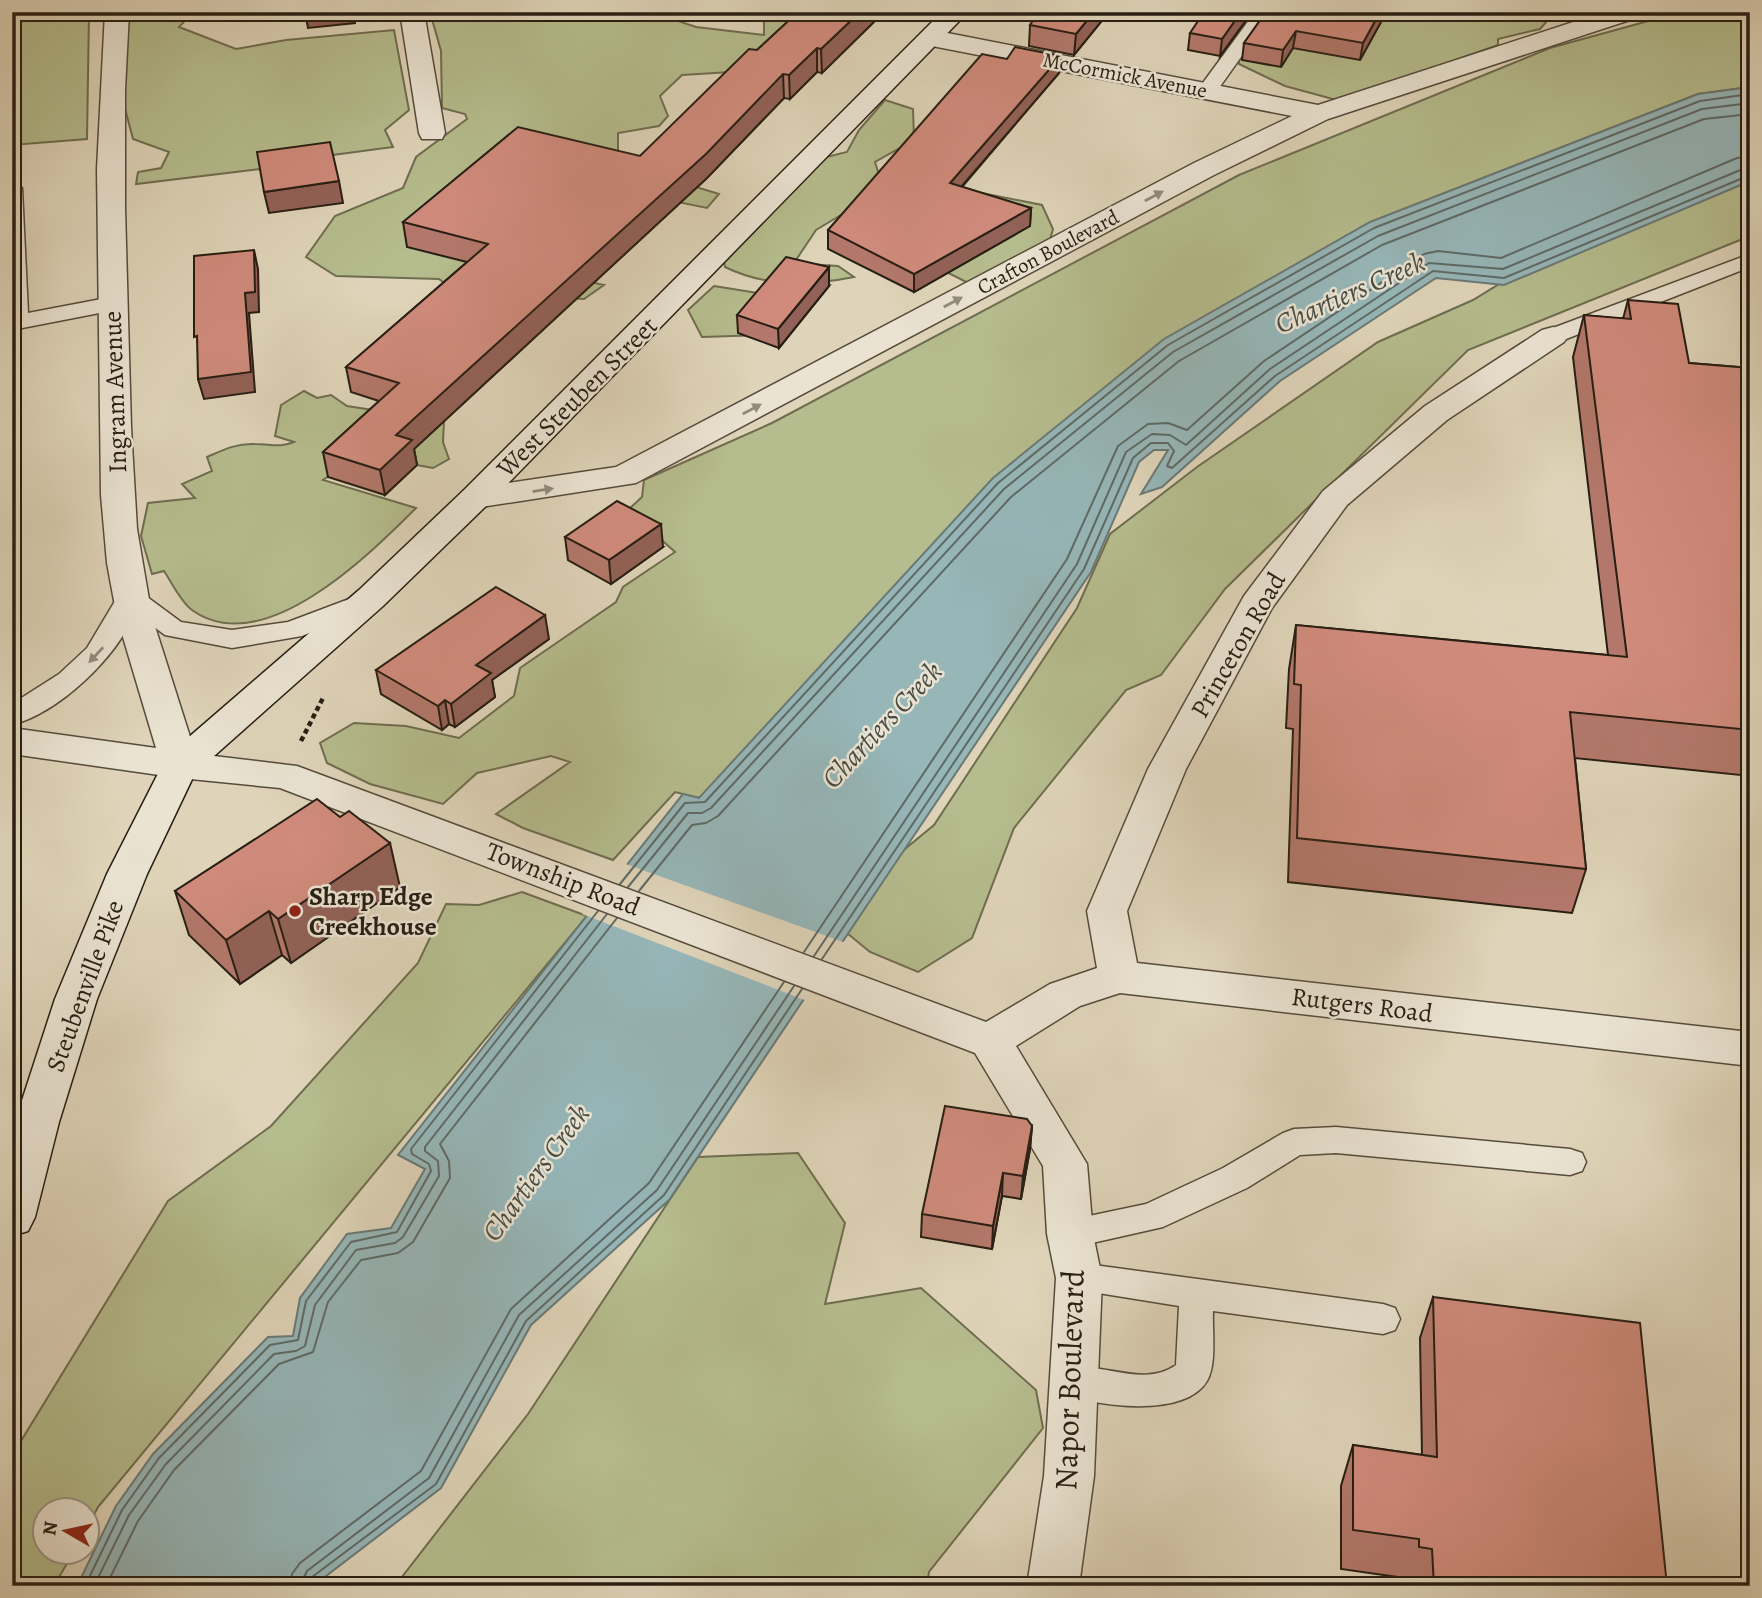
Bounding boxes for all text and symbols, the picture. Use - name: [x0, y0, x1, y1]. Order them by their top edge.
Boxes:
- street label: McCormick Avenue: [1040, 45, 1210, 105]
- one-way arrow: [1144, 190, 1164, 201]
- street label: Crafton Boulevard: [972, 203, 1124, 301]
- water label: Chartiers Creek: [1269, 243, 1431, 343]
- one-way arrow: [943, 296, 963, 308]
- street label: West Steuben Street: [488, 309, 665, 486]
- street label: Ingram Avenue: [95, 310, 135, 474]
- one-way arrow: [742, 403, 762, 415]
- one-way arrow: [532, 484, 554, 495]
- street label: Princeton Road: [1182, 566, 1294, 724]
- one-way arrow: [88, 646, 104, 664]
- water label: Chartiers Creek: [813, 653, 951, 797]
- street label: Township Road: [481, 834, 645, 924]
- place label: Sharp Edge Creekhouse: [309, 879, 437, 944]
- street label: Steubenville Pike: [38, 895, 132, 1077]
- marker: Sharp Edge Creekhouse: [287, 903, 303, 919]
- street label: Rutgers Road: [1289, 979, 1435, 1031]
- water label: Chartiers Creek: [473, 1097, 599, 1249]
- street label: Napor Boulevard: [1043, 1268, 1095, 1491]
- north arrow: [32, 1496, 102, 1566]
- text: N: [36, 1519, 64, 1537]

